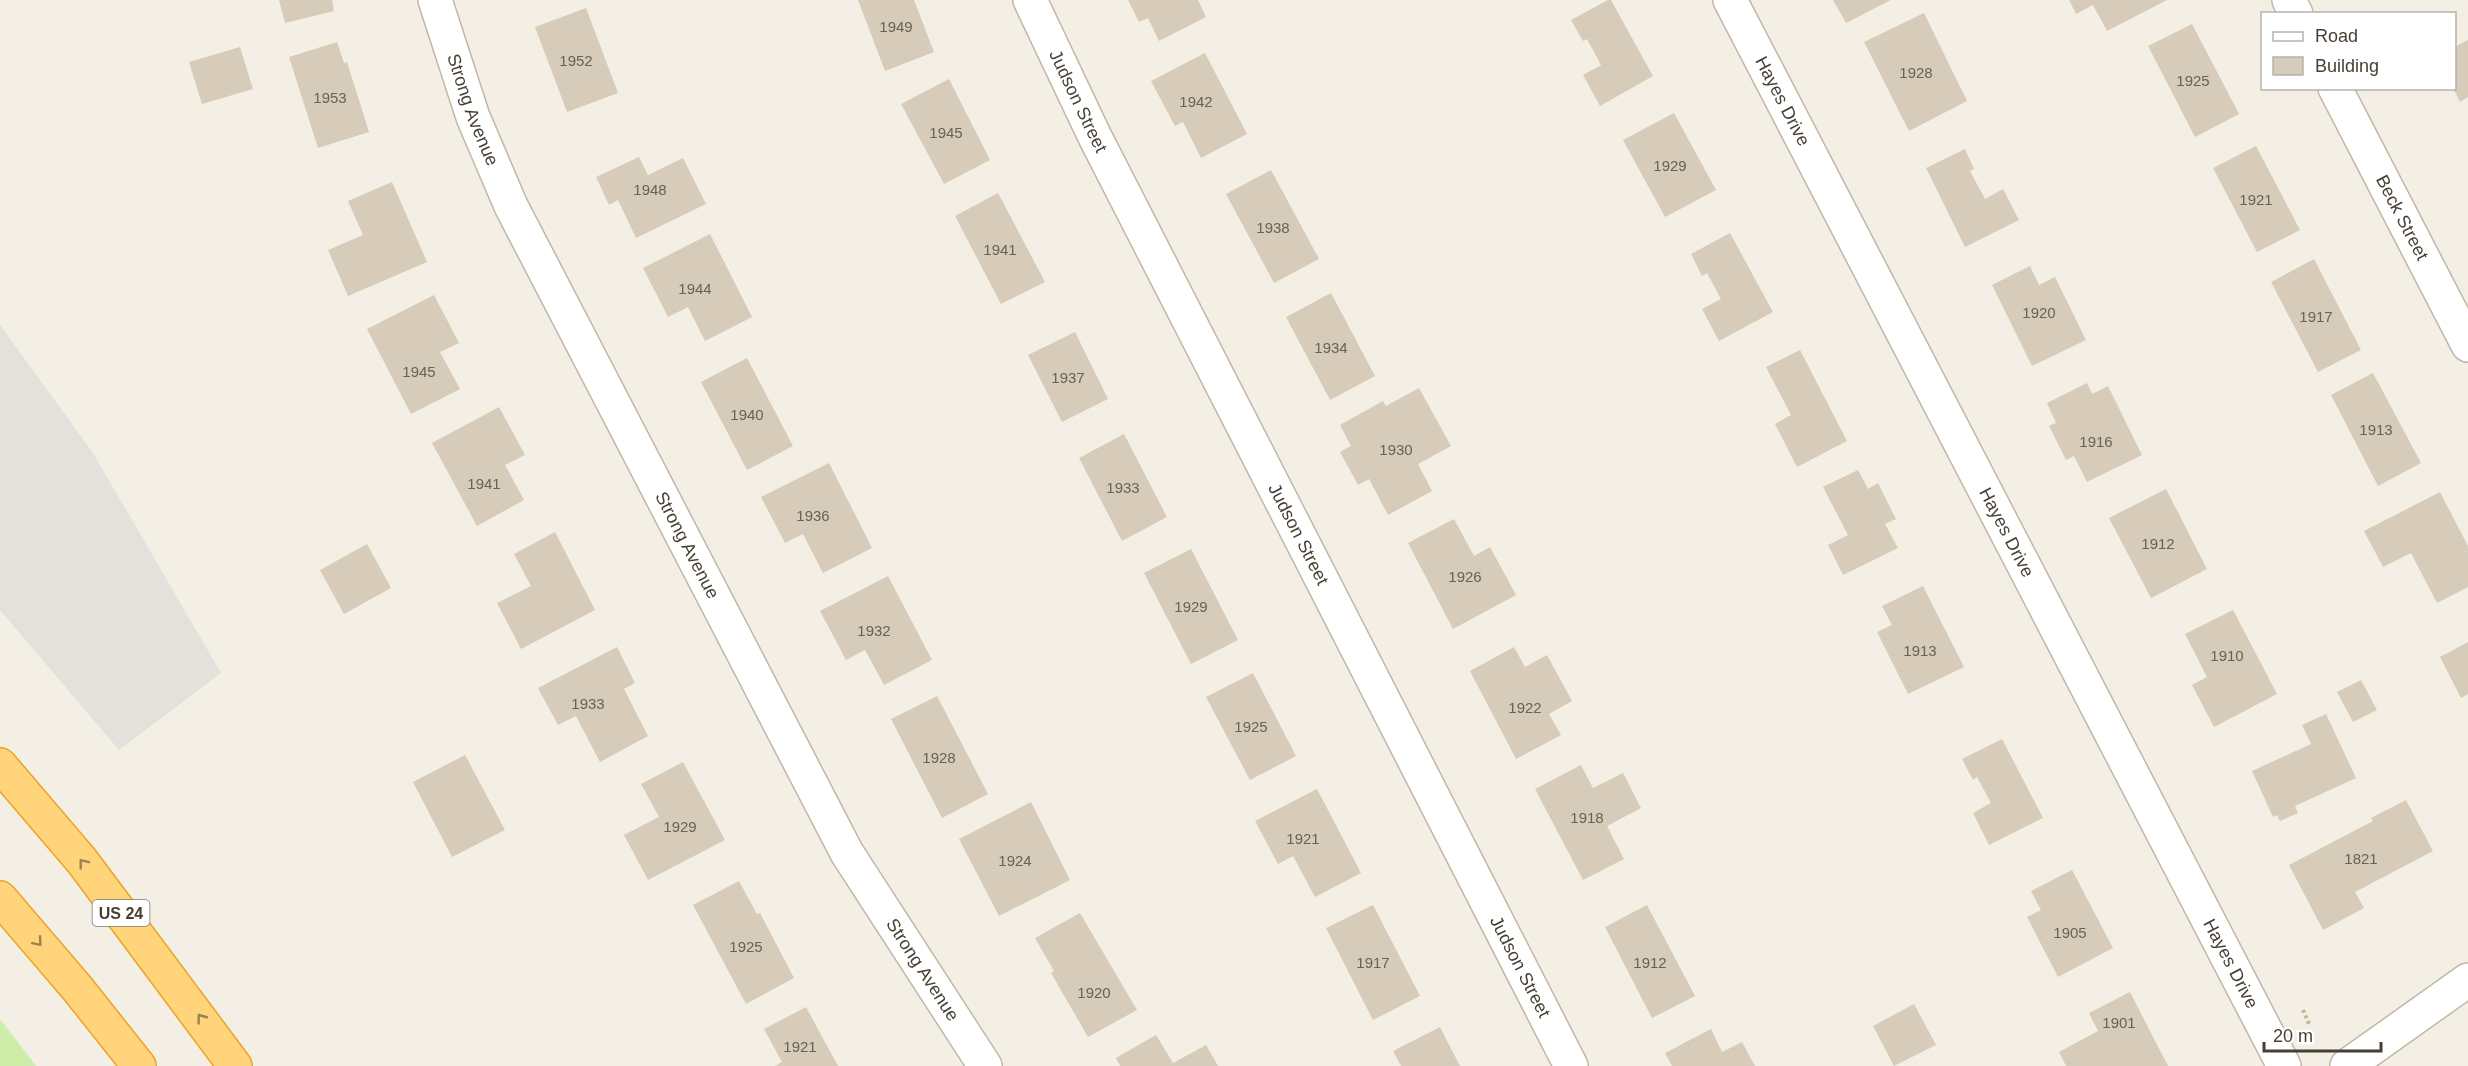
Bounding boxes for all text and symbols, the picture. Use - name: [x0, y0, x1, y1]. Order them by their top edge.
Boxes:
- legend: [2261, 12, 2456, 90]
- house number: 1949: [879, 18, 913, 35]
- text: Road: [2315, 26, 2358, 46]
- street label: Judson Street: [1045, 47, 1111, 156]
- street label: Strong Avenue: [443, 51, 503, 169]
- house number: 1952: [559, 52, 593, 69]
- street label: Hayes Drive: [1751, 53, 1814, 149]
- text: Building: [2315, 56, 2379, 76]
- house number: 1928: [1899, 64, 1933, 81]
- house number: 1925: [2176, 72, 2210, 89]
- house number: 1953: [313, 89, 347, 106]
- house number: 1942: [1179, 93, 1213, 110]
- house number: 1945: [929, 124, 963, 141]
- house number: 1929: [1653, 157, 1687, 174]
- street label: Beck Street: [2372, 172, 2432, 264]
- house number: 1948: [633, 181, 667, 198]
- house number: 1921: [2239, 191, 2273, 208]
- house number: 1938: [1256, 219, 1290, 236]
- house number: 1941: [983, 241, 1017, 258]
- house number: 1944: [678, 280, 712, 297]
- house number: 1920: [2022, 304, 2056, 321]
- house number: 1917: [2299, 308, 2333, 325]
- house number: 1934: [1314, 339, 1348, 356]
- house number: 1945: [402, 363, 436, 380]
- house number: 1937: [1051, 369, 1085, 386]
- house number: 1940: [730, 406, 764, 423]
- house number: 1913: [2359, 421, 2393, 438]
- house number: 1916: [2079, 433, 2113, 450]
- house number: 1930: [1379, 441, 1413, 458]
- house number: 1941: [467, 475, 501, 492]
- house number: 1933: [1106, 479, 1140, 496]
- street label: Judson Street: [1264, 480, 1333, 588]
- street label: Hayes Drive: [1975, 484, 2038, 581]
- street label: Strong Avenue: [651, 488, 723, 602]
- house number: 1936: [796, 507, 830, 524]
- house number: 1912: [2141, 535, 2175, 552]
- house number: 1926: [1448, 568, 1482, 585]
- house number: 1929: [1174, 598, 1208, 615]
- house number: 1932: [857, 622, 891, 639]
- house number: 1913: [1903, 642, 1937, 659]
- house number: 1910: [2210, 647, 2244, 664]
- house number: 1933: [571, 695, 605, 712]
- house number: 1922: [1508, 699, 1542, 716]
- house number: 1925: [1234, 718, 1268, 735]
- house number: 1928: [922, 749, 956, 766]
- house number: 1918: [1570, 809, 1604, 826]
- house number: 1929: [663, 818, 697, 835]
- house number: 1921: [1286, 830, 1320, 847]
- house number: 1821: [2344, 850, 2378, 867]
- house number: 1924: [998, 852, 1032, 869]
- one-way arrow: [80, 859, 91, 870]
- road number: US 24: [92, 900, 150, 926]
- street label: Judson Street: [1486, 913, 1554, 1021]
- street label: Strong Avenue: [882, 915, 963, 1025]
- street label: Hayes Drive: [2199, 916, 2262, 1012]
- house number: 1905: [2053, 924, 2087, 941]
- one-way arrow: [31, 935, 42, 946]
- house number: 1925: [729, 938, 763, 955]
- house number: 1917: [1356, 954, 1390, 971]
- house number: 1912: [1633, 954, 1667, 971]
- house number: 1920: [1077, 984, 1111, 1001]
- one-way arrow: [198, 1014, 209, 1025]
- house number: 1901: [2102, 1014, 2136, 1031]
- scale bar: [2264, 1015, 2381, 1053]
- text: 20 m: [2273, 1026, 2313, 1046]
- house number: 1921: [783, 1038, 817, 1055]

